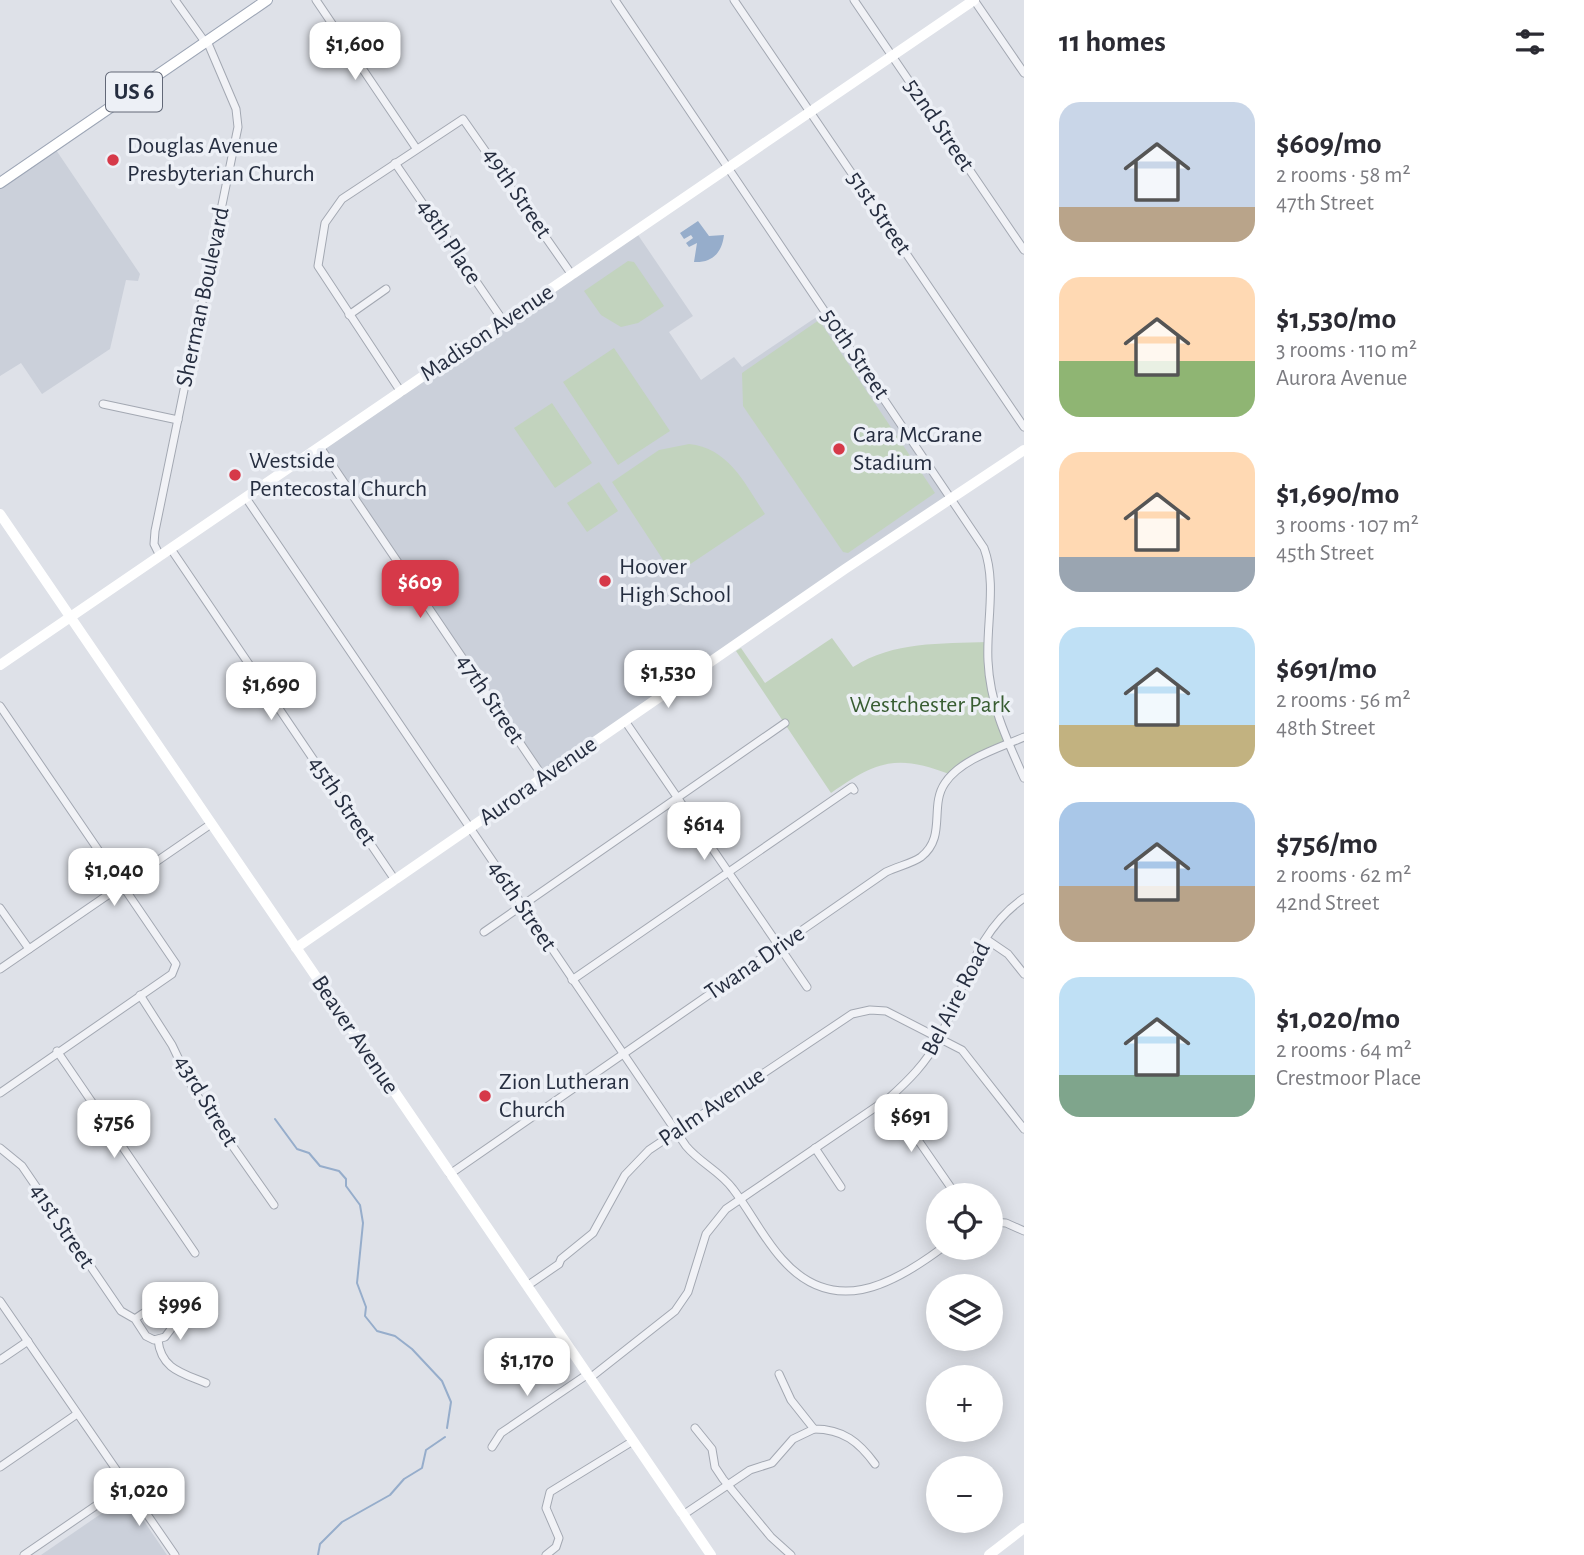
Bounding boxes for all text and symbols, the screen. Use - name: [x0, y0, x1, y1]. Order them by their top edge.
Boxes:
- pin: $1,600: [298, 22, 412, 82]
- icon: filters: [1511, 23, 1549, 61]
- text: 11 homes: [1059, 27, 1166, 57]
- text: $1,600: [326, 33, 384, 56]
- road number: US 6: [106, 72, 162, 111]
- street label: 52nd Street: [899, 74, 979, 176]
- text: $609/mo: [1276, 129, 1382, 159]
- icon: home: [1115, 130, 1199, 214]
- place label: Douglas Avenue Presbyterian Church: [127, 134, 315, 186]
- street label: 49th Street: [478, 143, 556, 243]
- marker: Douglas Avenue Presbyterian Church: [105, 152, 121, 168]
- text: 2 rooms · 58 m²: [1276, 164, 1411, 187]
- street label: 51st Street: [842, 167, 916, 259]
- text: 47th Street: [1276, 192, 1374, 215]
- street label: 48th Place: [412, 195, 486, 289]
- street label: Sherman Boulevard: [172, 205, 234, 389]
- street label: Madison Avenue: [416, 280, 558, 386]
- street label: 50th Street: [816, 304, 894, 404]
- text: $1,530/mo: [1276, 304, 1396, 334]
- icon: home: [1115, 305, 1199, 389]
- text: 3 rooms · 110 m²: [1276, 339, 1417, 362]
- text: Aurora Avenue: [1276, 367, 1407, 390]
- place label: Cara McGrane Stadium: [853, 423, 982, 475]
- marker: Cara McGrane Stadium: [831, 441, 847, 457]
- place label: Westside Pentecostal Church: [249, 449, 427, 501]
- marker: Westside Pentecostal Church: [227, 467, 243, 483]
- text: $1,690/mo: [1276, 479, 1399, 509]
- icon: home: [1115, 480, 1199, 564]
- text: 3 rooms · 107 m²: [1276, 514, 1419, 537]
- text: 45th Street: [1276, 542, 1374, 565]
- place label: Hoover High School: [619, 555, 731, 607]
- pin: $609: [379, 560, 461, 620]
- text: $609: [398, 571, 442, 594]
- marker: Hoover High School: [597, 573, 613, 589]
- street label: 47th Street: [451, 650, 529, 748]
- pin: $1,530: [611, 650, 725, 710]
- text: $691/mo: [1276, 654, 1377, 684]
- icon: home: [1115, 655, 1199, 739]
- text: $1,530: [640, 661, 696, 684]
- pin: $1,690: [214, 662, 328, 722]
- text: $1,690: [242, 673, 300, 696]
- text: 2 rooms · 56 m²: [1276, 689, 1410, 712]
- park label: Westchester Park: [850, 693, 1010, 717]
- text: 48th Street: [1276, 717, 1375, 740]
- street label: Aurora Avenue: [475, 732, 601, 830]
- street label: 45th Street: [303, 752, 381, 850]
- pin: $614: [663, 802, 745, 862]
- text: $614: [683, 813, 725, 836]
- text: $756/mo: [1276, 829, 1377, 859]
- icon: home: [1115, 830, 1199, 914]
- pin: $1,040: [57, 848, 171, 908]
- street label: 46th Street: [483, 856, 561, 956]
- text: $1,040: [84, 859, 144, 882]
- text: 2 rooms · 62 m²: [1276, 864, 1411, 887]
- text: 42nd Street: [1276, 892, 1379, 915]
- street label: Twana Drive: [701, 921, 809, 1005]
- street label: Bel Aire Road: [917, 938, 995, 1060]
- street label: Beaver Avenue: [307, 971, 403, 1099]
- text: $1,020/mo: [1276, 1004, 1400, 1034]
- icon: home: [1115, 1005, 1199, 1089]
- text: 2 rooms · 64 m²: [1276, 1039, 1412, 1062]
- street label: 43rd Street: [169, 1051, 243, 1151]
- street label: Palm Avenue: [655, 1063, 769, 1151]
- text: Crestmoor Place: [1276, 1067, 1421, 1090]
- place label: Zion Lutheran Church: [499, 1070, 630, 1122]
- marker: Zion Lutheran Church: [477, 1088, 493, 1104]
- pin: $691: [870, 1094, 952, 1154]
- pin: $756: [73, 1100, 155, 1160]
- text: $691: [891, 1105, 931, 1128]
- text: $756: [93, 1111, 135, 1134]
- street label: 41st Street: [25, 1179, 99, 1273]
- map controls: [926, 1183, 1003, 1533]
- button: locate: [926, 1183, 1003, 1260]
- button: layers: [926, 1274, 1003, 1351]
- pin: $996: [139, 1282, 221, 1342]
- text: $996: [158, 1293, 202, 1316]
- pin: $1,170: [470, 1338, 584, 1398]
- text: $1,170: [500, 1349, 554, 1372]
- button: +: [926, 1365, 1003, 1442]
- button: −: [926, 1456, 1003, 1533]
- pin: $1,020: [82, 1468, 196, 1528]
- text: $1,020: [110, 1479, 168, 1502]

